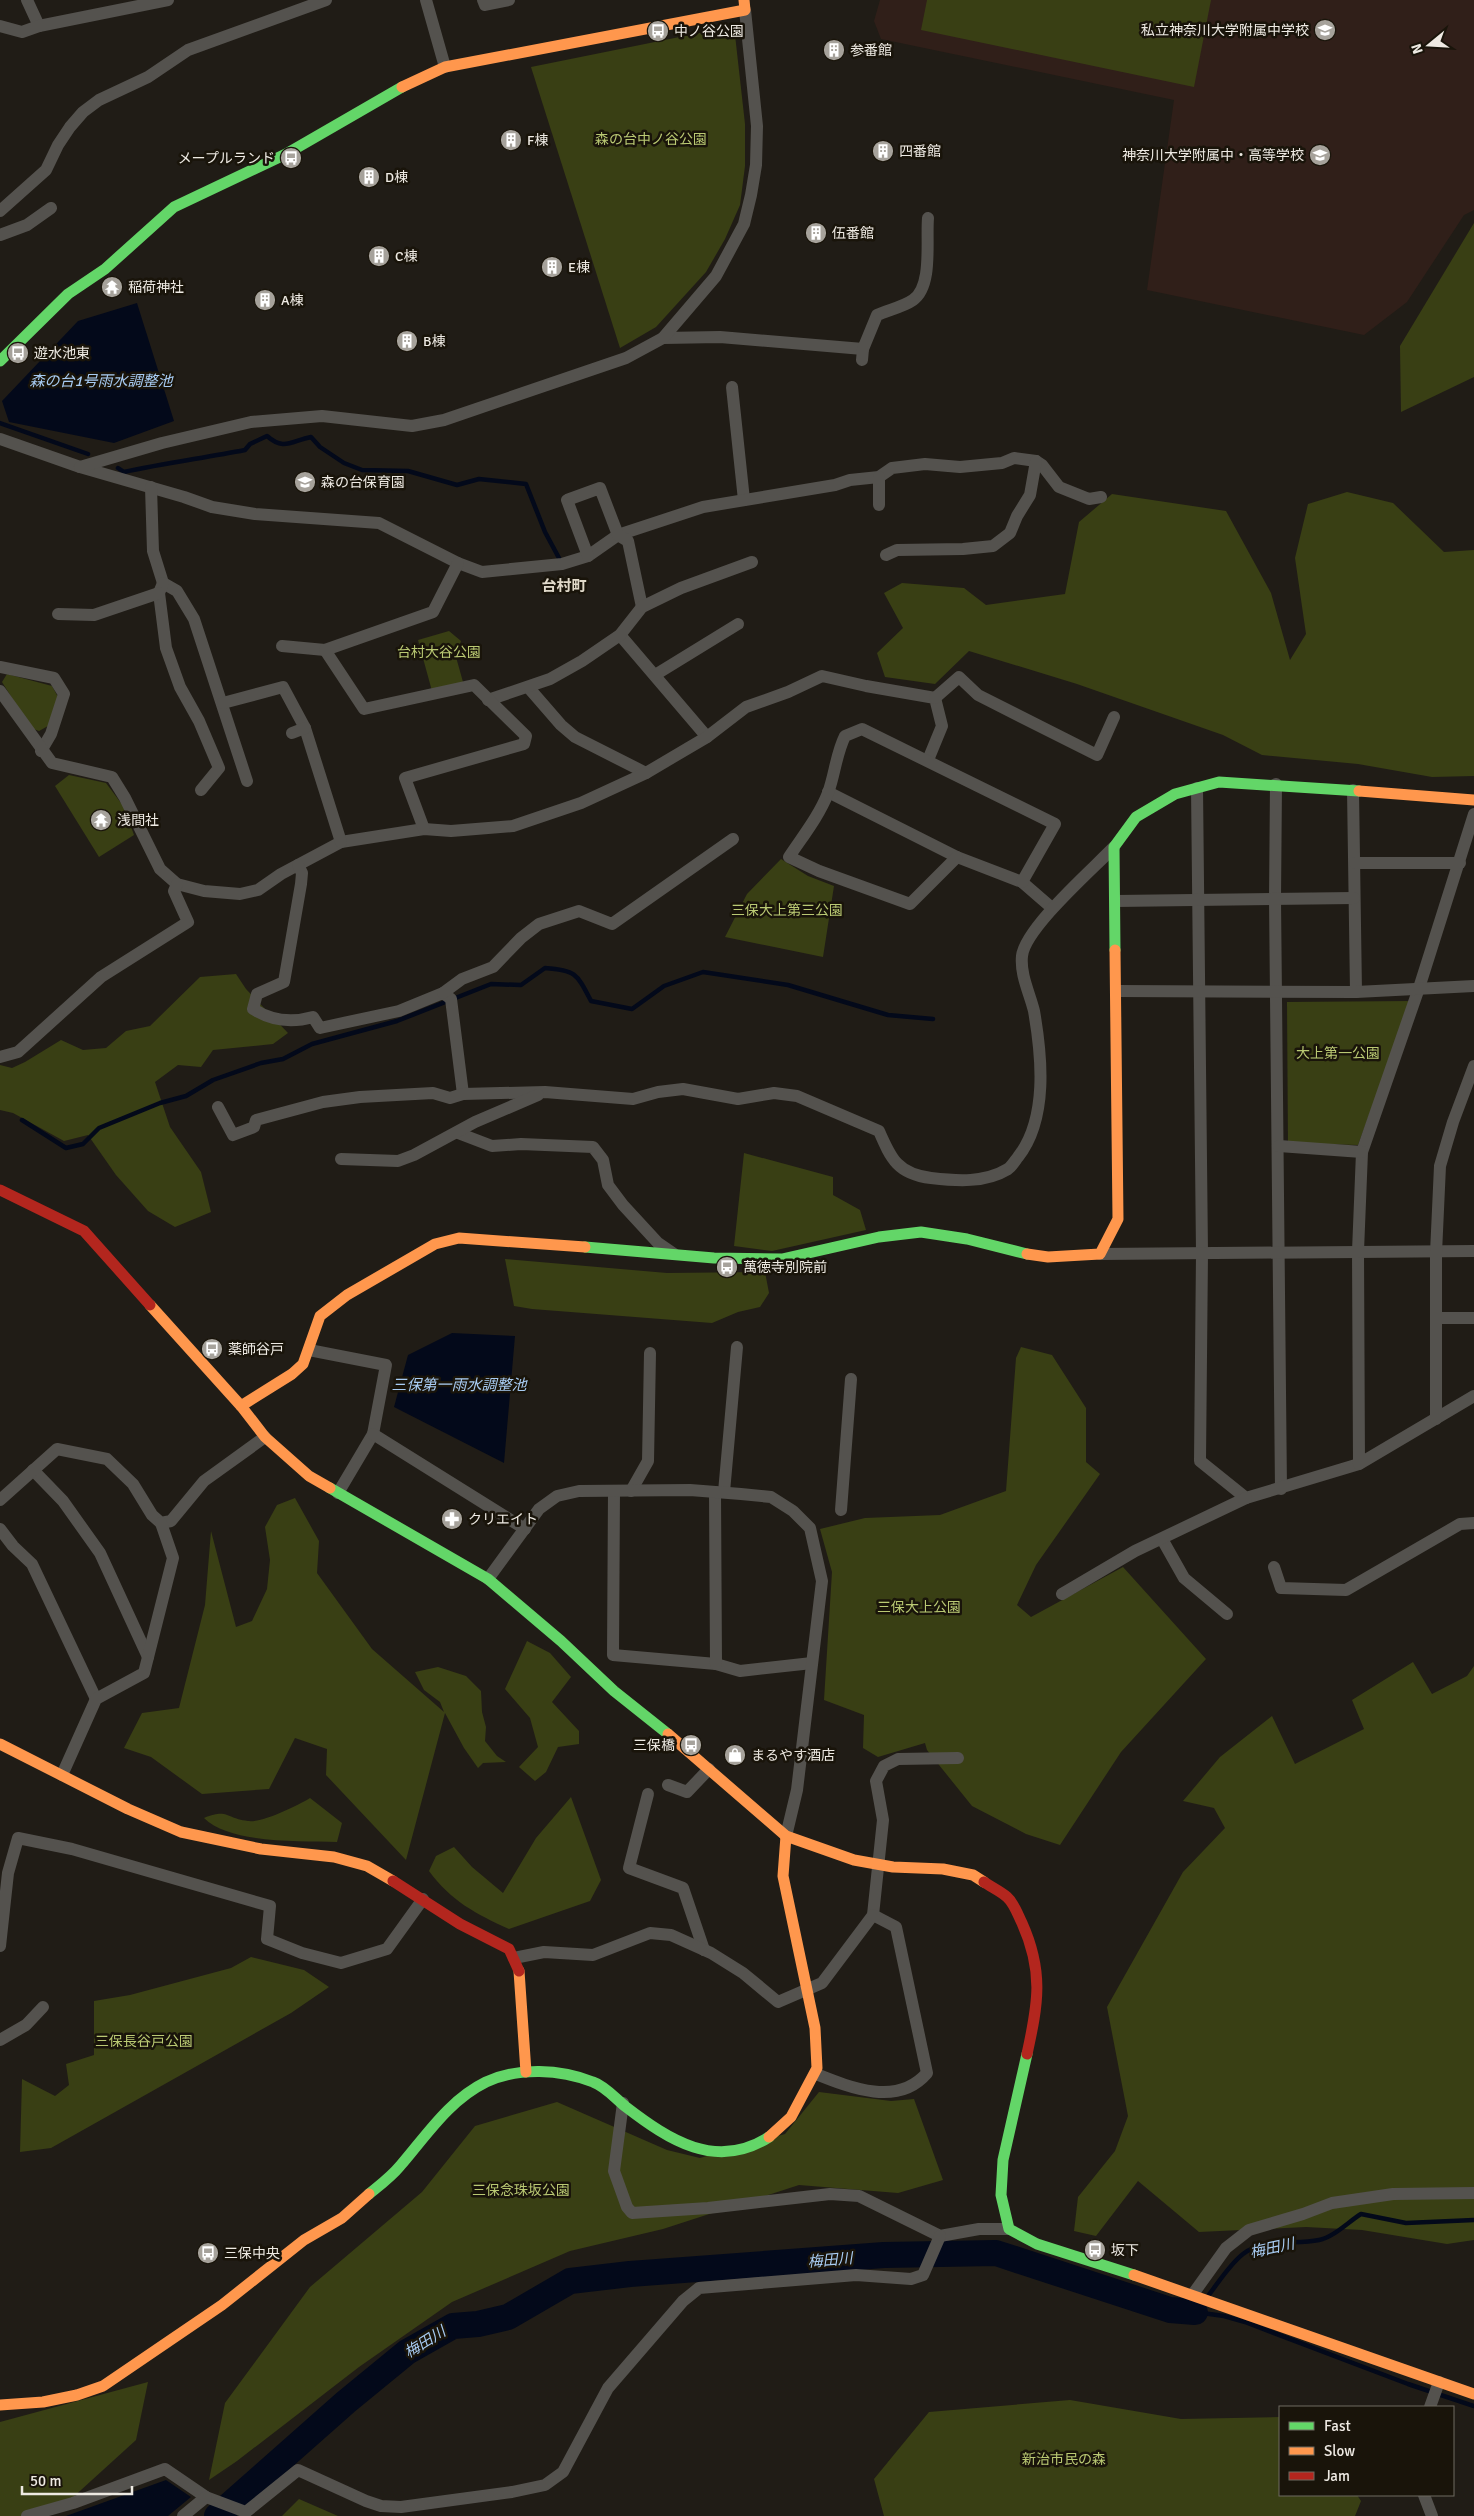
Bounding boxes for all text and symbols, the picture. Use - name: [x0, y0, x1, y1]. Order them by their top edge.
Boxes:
- school or university icon: 私立神奈川大学附属中学校: [1313, 18, 1337, 42]
- bus stop icon: 中ノ谷公園: [646, 19, 670, 43]
- north arrow: [1404, 20, 1454, 70]
- place label: 私立神奈川大学附属中学校: [1141, 22, 1309, 39]
- place label: 中ノ谷公園: [674, 23, 744, 40]
- building icon: 参番館: [822, 38, 846, 62]
- place label: 参番館: [850, 42, 892, 59]
- text: N: [1408, 42, 1427, 56]
- building icon: F棟: [499, 128, 523, 152]
- park label: 森の台中ノ谷公園: [595, 131, 707, 148]
- place label: F棟: [527, 132, 548, 149]
- building icon: 四番館: [871, 139, 895, 163]
- place label: 四番館: [899, 143, 941, 160]
- school or university icon: 神奈川大学附属中・高等学校: [1308, 143, 1332, 167]
- bus stop icon: メープルランド: [279, 146, 303, 170]
- place label: 神奈川大学附属中・高等学校: [1122, 147, 1304, 164]
- place label: メープルランド: [178, 150, 275, 167]
- building icon: D棟: [357, 165, 381, 189]
- place label: D棟: [385, 169, 408, 186]
- building icon: 伍番館: [804, 221, 828, 245]
- place label: 伍番館: [832, 225, 874, 242]
- building icon: C棟: [367, 244, 391, 268]
- place label: C棟: [395, 248, 417, 265]
- building icon: E棟: [540, 255, 564, 279]
- place label: E棟: [568, 259, 590, 276]
- temple icon: 稲荷神社: [100, 275, 124, 299]
- place label: 稲荷神社: [128, 279, 184, 296]
- building icon: A棟: [253, 288, 277, 312]
- place label: A棟: [281, 292, 304, 309]
- building icon: B棟: [395, 329, 419, 353]
- place label: B棟: [423, 333, 445, 350]
- bus stop icon: 遊水池東: [6, 341, 30, 365]
- place label: 遊水池東: [34, 345, 90, 362]
- water label: 森の台1号雨水調整池: [29, 372, 175, 390]
- school or university icon: 森の台保育園: [293, 470, 317, 494]
- place label: 森の台保育園: [321, 474, 405, 491]
- district label: 台村町: [541, 577, 587, 595]
- park label: 台村大谷公園: [397, 644, 481, 661]
- temple icon: 浅間社: [89, 808, 113, 832]
- place label: 浅間社: [117, 812, 159, 829]
- park label: 三保大上第三公園: [731, 902, 843, 919]
- park label: 大上第一公園: [1296, 1045, 1380, 1062]
- bus stop icon: 萬徳寺別院前: [715, 1255, 739, 1279]
- place label: 萬徳寺別院前: [743, 1259, 827, 1276]
- bus stop icon: 薬師谷戸: [200, 1337, 224, 1361]
- place label: 薬師谷戸: [228, 1341, 284, 1358]
- water label: 三保第一雨水調整池: [391, 1376, 528, 1394]
- pharmacy icon: クリエイト: [440, 1507, 464, 1531]
- place label: クリエイト: [468, 1511, 538, 1528]
- park label: 三保大上公園: [877, 1599, 961, 1616]
- bus stop icon: 三保橋: [679, 1733, 703, 1757]
- place label: 三保橋: [633, 1737, 675, 1754]
- shop icon: まるやす酒店: [723, 1743, 747, 1767]
- place label: まるやす酒店: [751, 1747, 835, 1764]
- park label: 三保長谷戸公園: [95, 2033, 193, 2050]
- park label: 三保念珠坂公園: [472, 2182, 570, 2199]
- water label: 梅田川: [1248, 2234, 1298, 2261]
- bus stop icon: 坂下: [1083, 2238, 1107, 2262]
- bus stop icon: 三保中央: [196, 2241, 220, 2265]
- place label: 坂下: [1111, 2242, 1139, 2259]
- place label: 三保中央: [224, 2245, 280, 2262]
- water label: 梅田川: [807, 2249, 855, 2271]
- water label: 梅田川: [401, 2321, 451, 2362]
- legend: [1279, 2406, 1454, 2496]
- text: Fast: [1324, 2417, 1351, 2435]
- text: Slow: [1324, 2442, 1355, 2460]
- park label: 新治市民の森: [1022, 2451, 1106, 2468]
- scale bar: [22, 2464, 132, 2496]
- text: Jam: [1324, 2467, 1350, 2485]
- text: 50 m: [30, 2472, 61, 2490]

